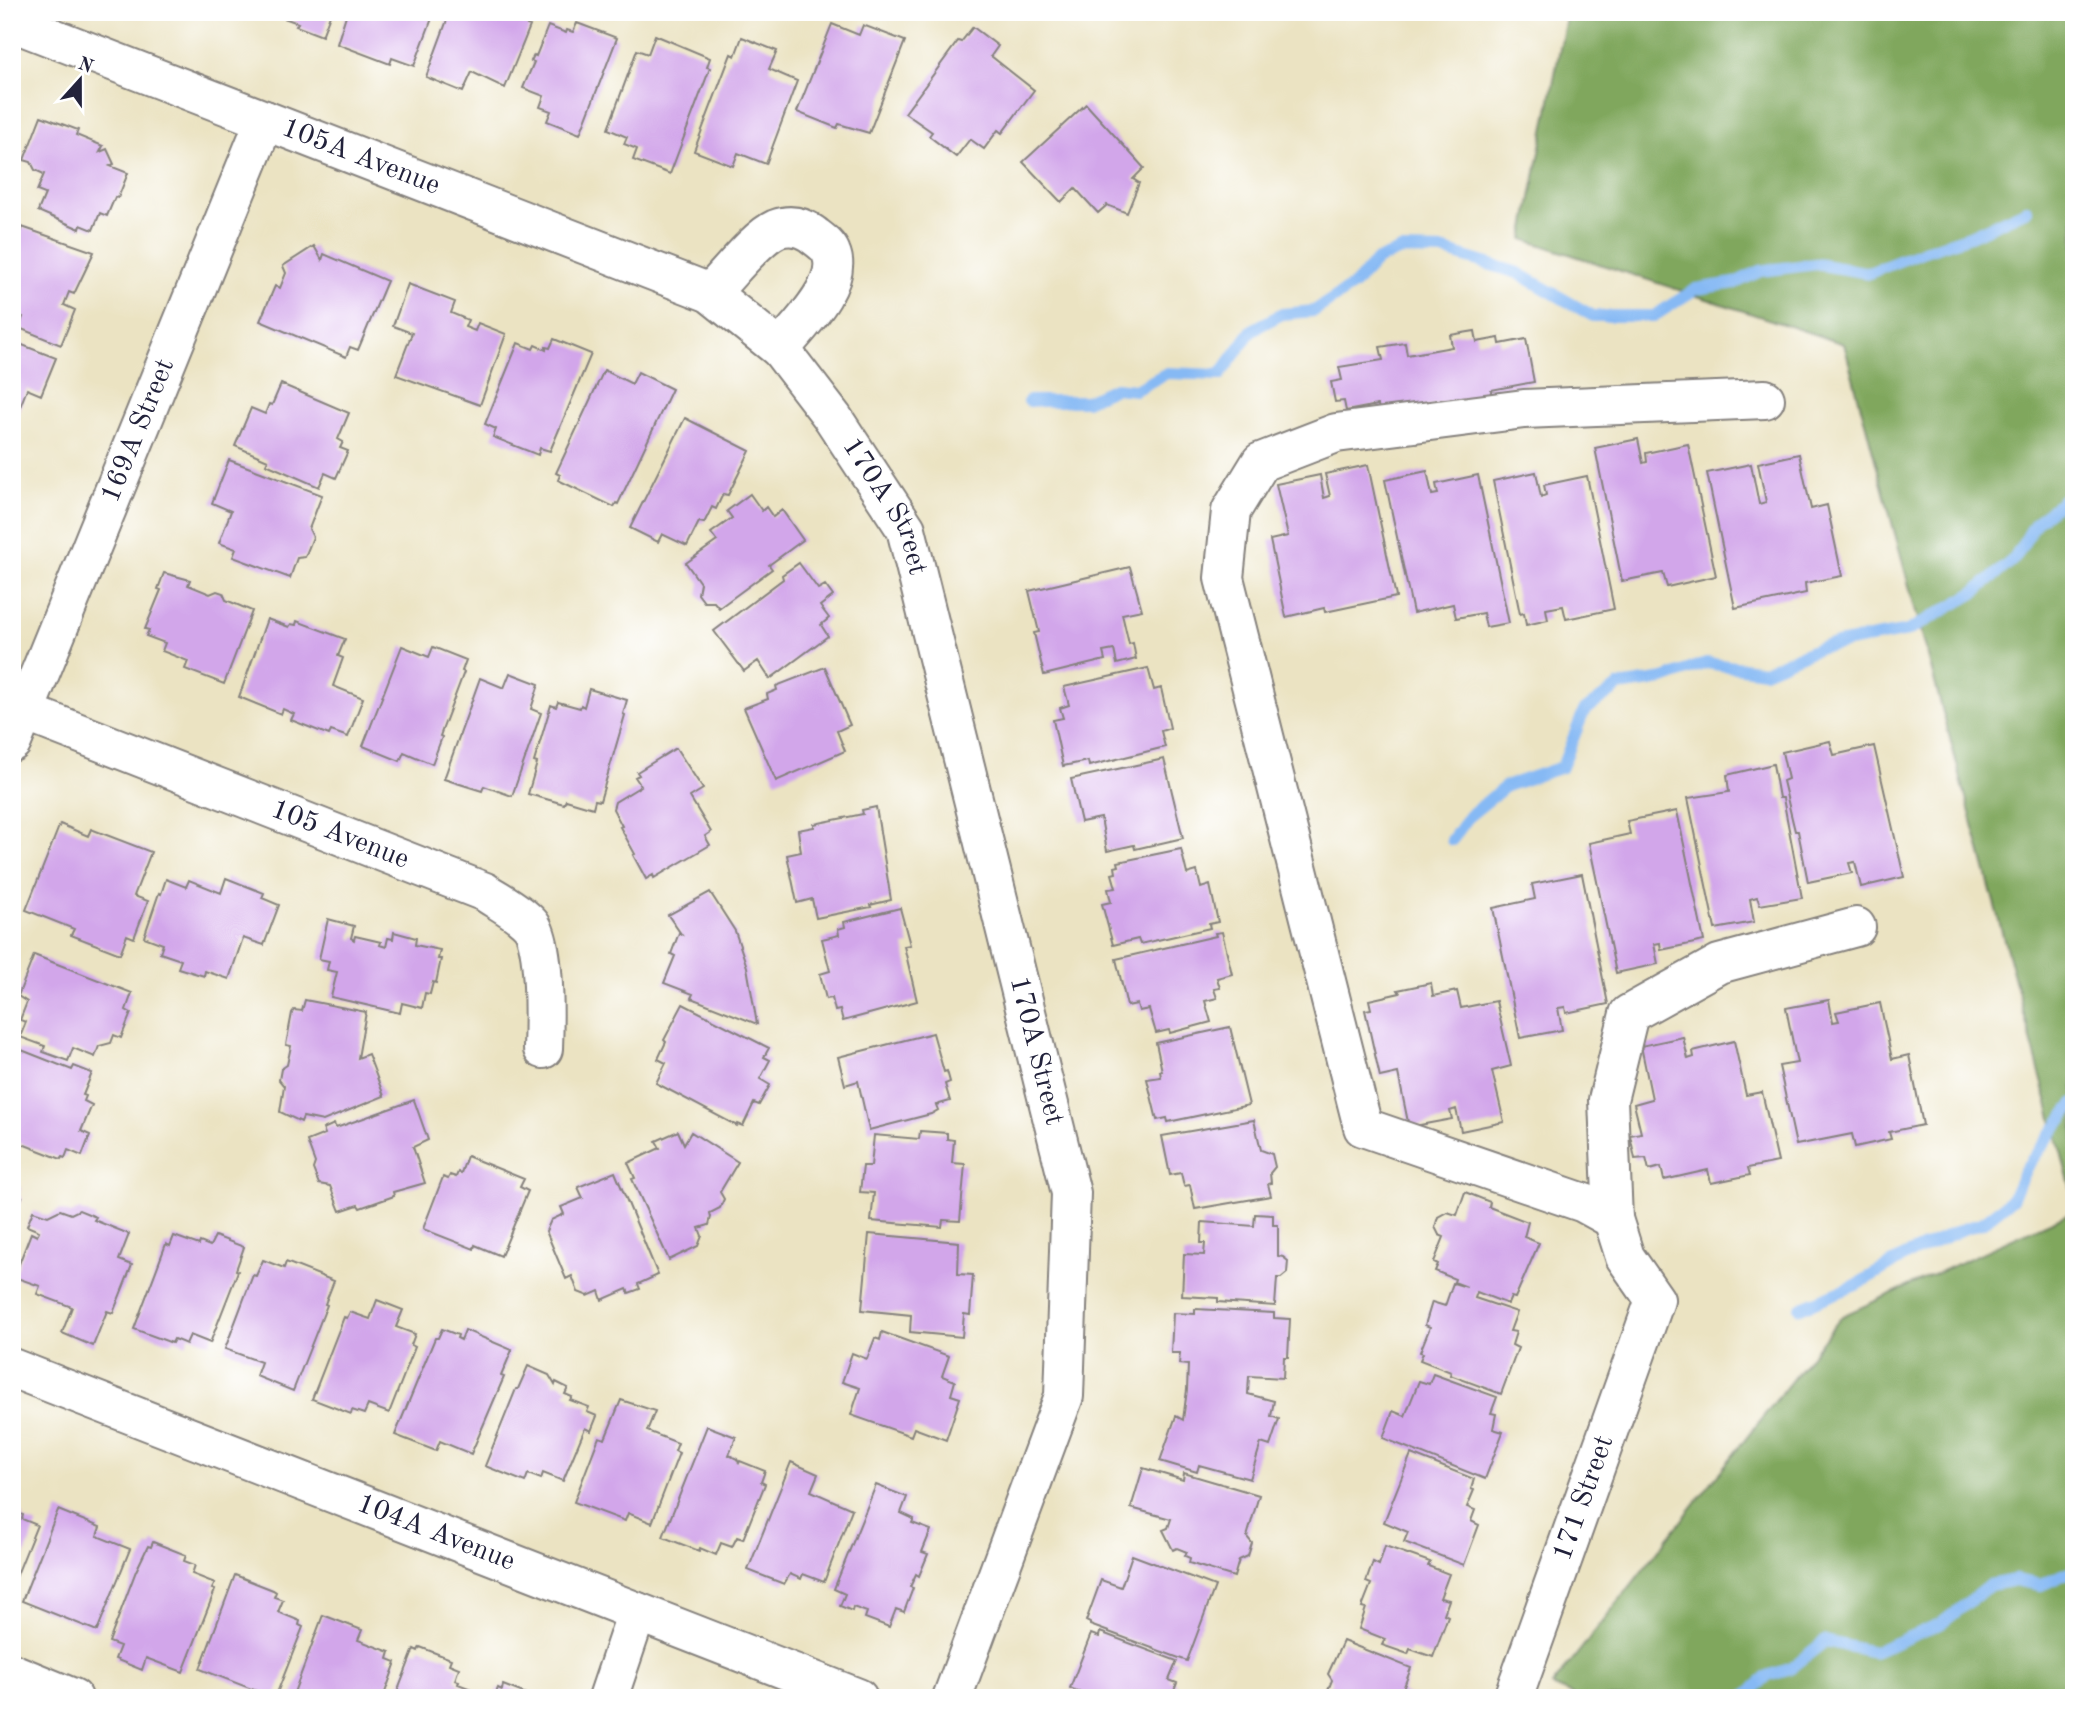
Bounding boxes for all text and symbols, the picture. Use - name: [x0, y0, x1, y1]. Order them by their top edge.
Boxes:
- north arrow: [46, 46, 116, 116]
- text: N: [75, 55, 96, 78]
- street label: 105A Avenue: [278, 114, 444, 201]
- street label: 169A Street: [97, 355, 180, 507]
- street label: 170A Street: [836, 433, 931, 578]
- street label: 105 Avenue: [267, 796, 413, 875]
- street label: 170A Street: [1004, 974, 1068, 1128]
- street label: 171 Street: [1549, 1432, 1619, 1565]
- street label: 104A Avenue: [353, 1490, 519, 1577]

